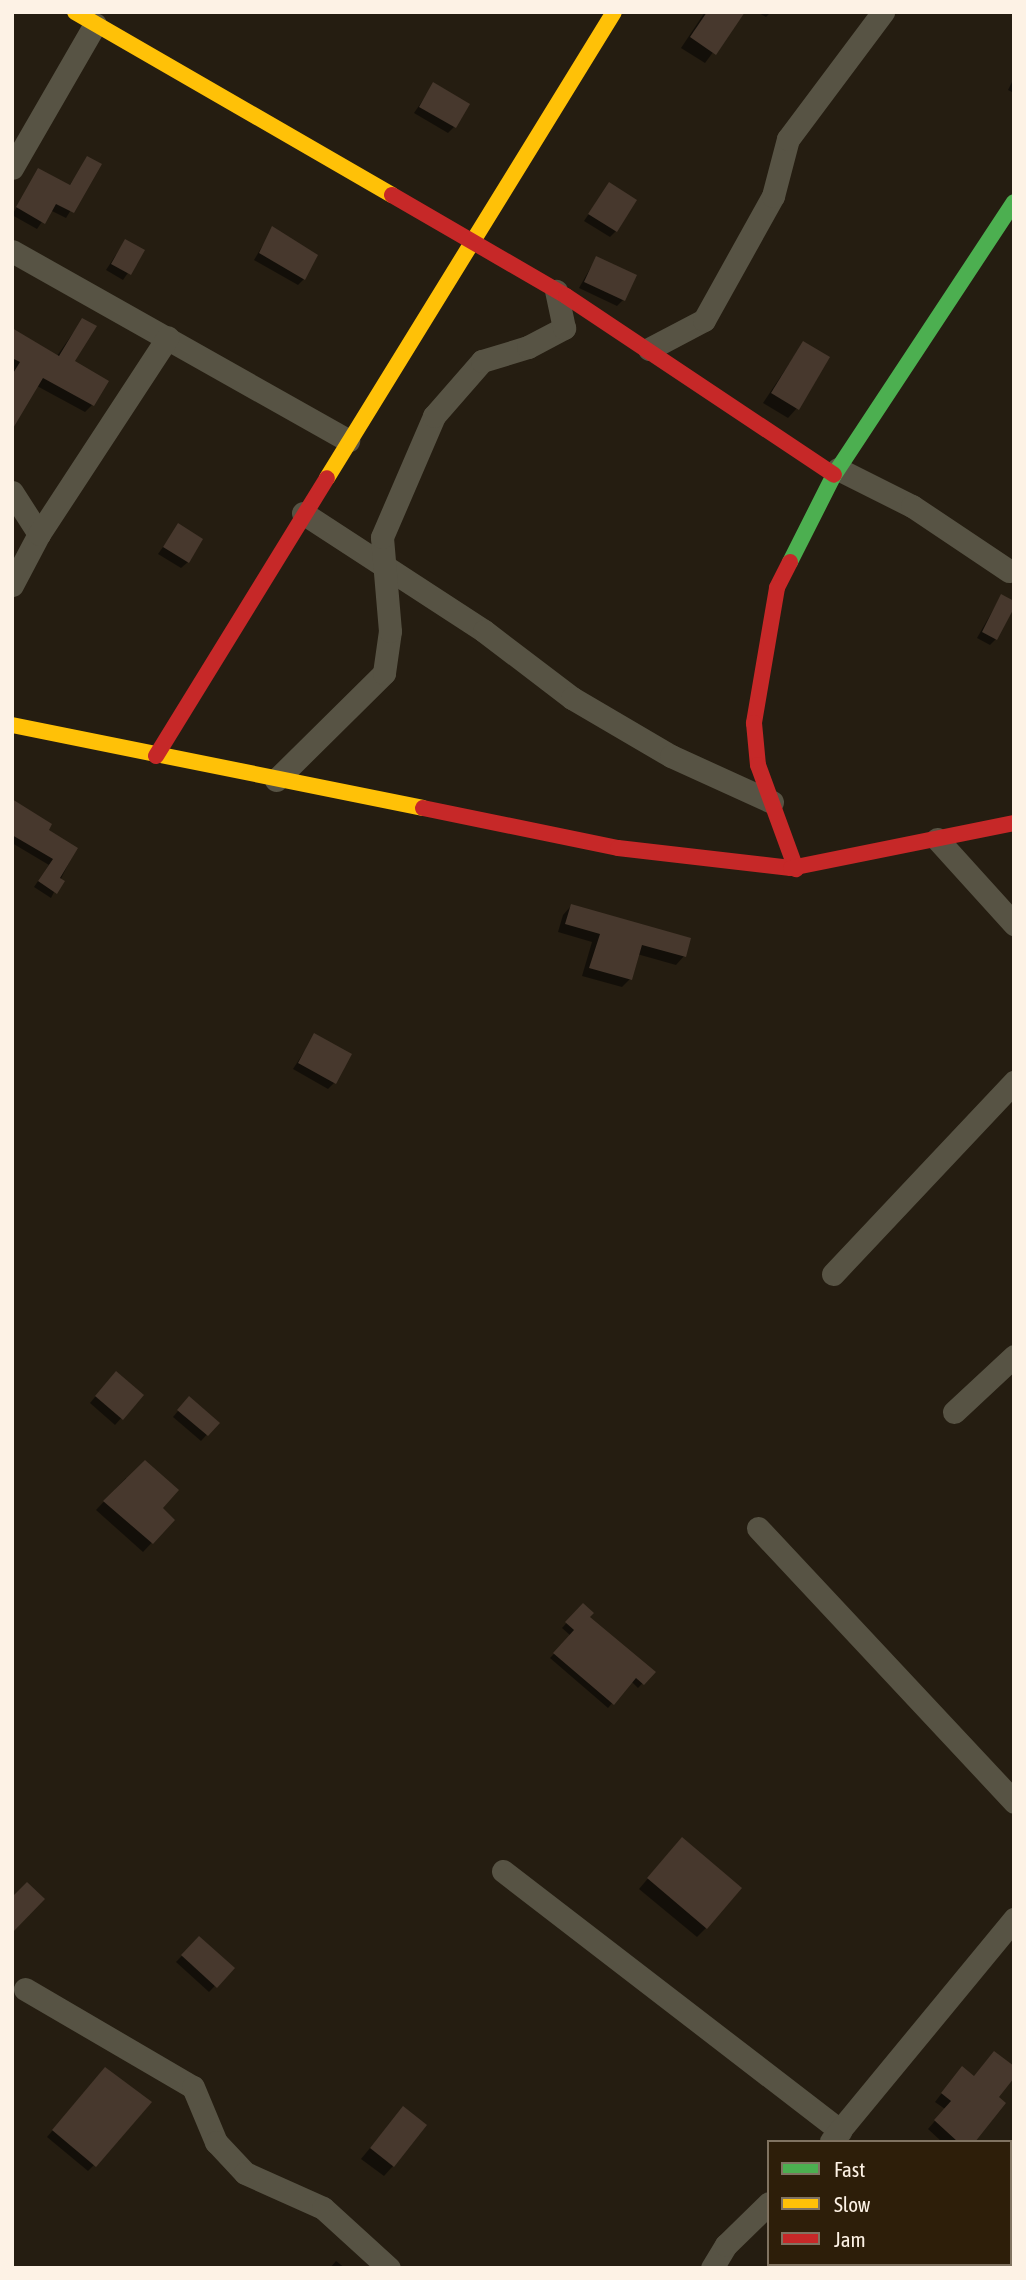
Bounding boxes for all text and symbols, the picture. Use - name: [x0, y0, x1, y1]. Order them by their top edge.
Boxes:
- legend: [767, 2140, 1012, 2266]
- text: Fast: [834, 2157, 865, 2181]
- text: Slow: [834, 2192, 870, 2216]
- text: Jam: [834, 2227, 866, 2251]

